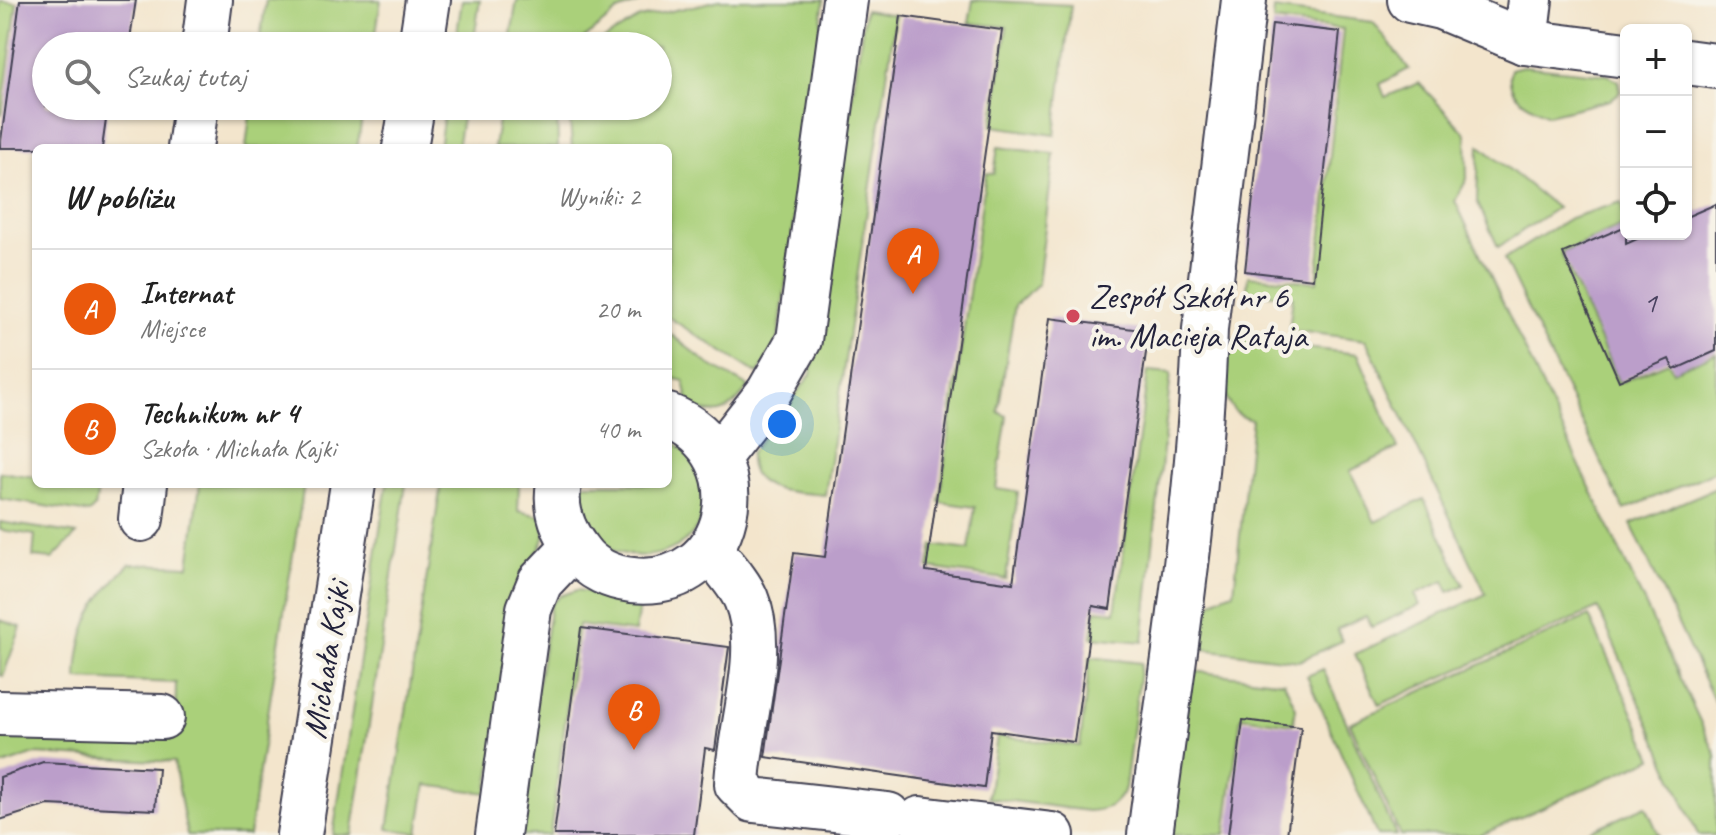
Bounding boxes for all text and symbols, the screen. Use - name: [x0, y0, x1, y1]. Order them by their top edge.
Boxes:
- map controls: [1620, 24, 1692, 240]
- button: +: [1620, 24, 1692, 96]
- search box: [32, 32, 672, 120]
- icon: search: [60, 54, 104, 98]
- text: Szukaj tutaj: [124, 57, 246, 95]
- button: −: [1620, 96, 1692, 168]
- button: locate: [1620, 168, 1692, 240]
- text: W pobliżu: [64, 175, 173, 218]
- text: Wyniki: 2: [558, 180, 640, 213]
- pin: A: [887, 228, 939, 294]
- text: Internat: [140, 274, 233, 312]
- place label: Zespół Szkół nr 6 im. Macieja Rataja: [1089, 275, 1309, 357]
- house number: 1: [1643, 283, 1658, 321]
- text: A: [83, 293, 97, 326]
- text: 20 m: [596, 293, 640, 326]
- marker: Zespół Szkół nr 6 im. Macieja Rataja: [1064, 307, 1082, 325]
- text: Miejsce: [140, 312, 205, 345]
- text: Technikum nr 4: [140, 394, 299, 432]
- your location: [762, 404, 802, 444]
- text: B: [83, 413, 97, 446]
- text: 40 m: [596, 413, 640, 446]
- text: Szkoła · Michała Kajki: [140, 432, 336, 465]
- street label: Michała Kajki: [292, 574, 360, 742]
- pin: B: [608, 684, 660, 750]

